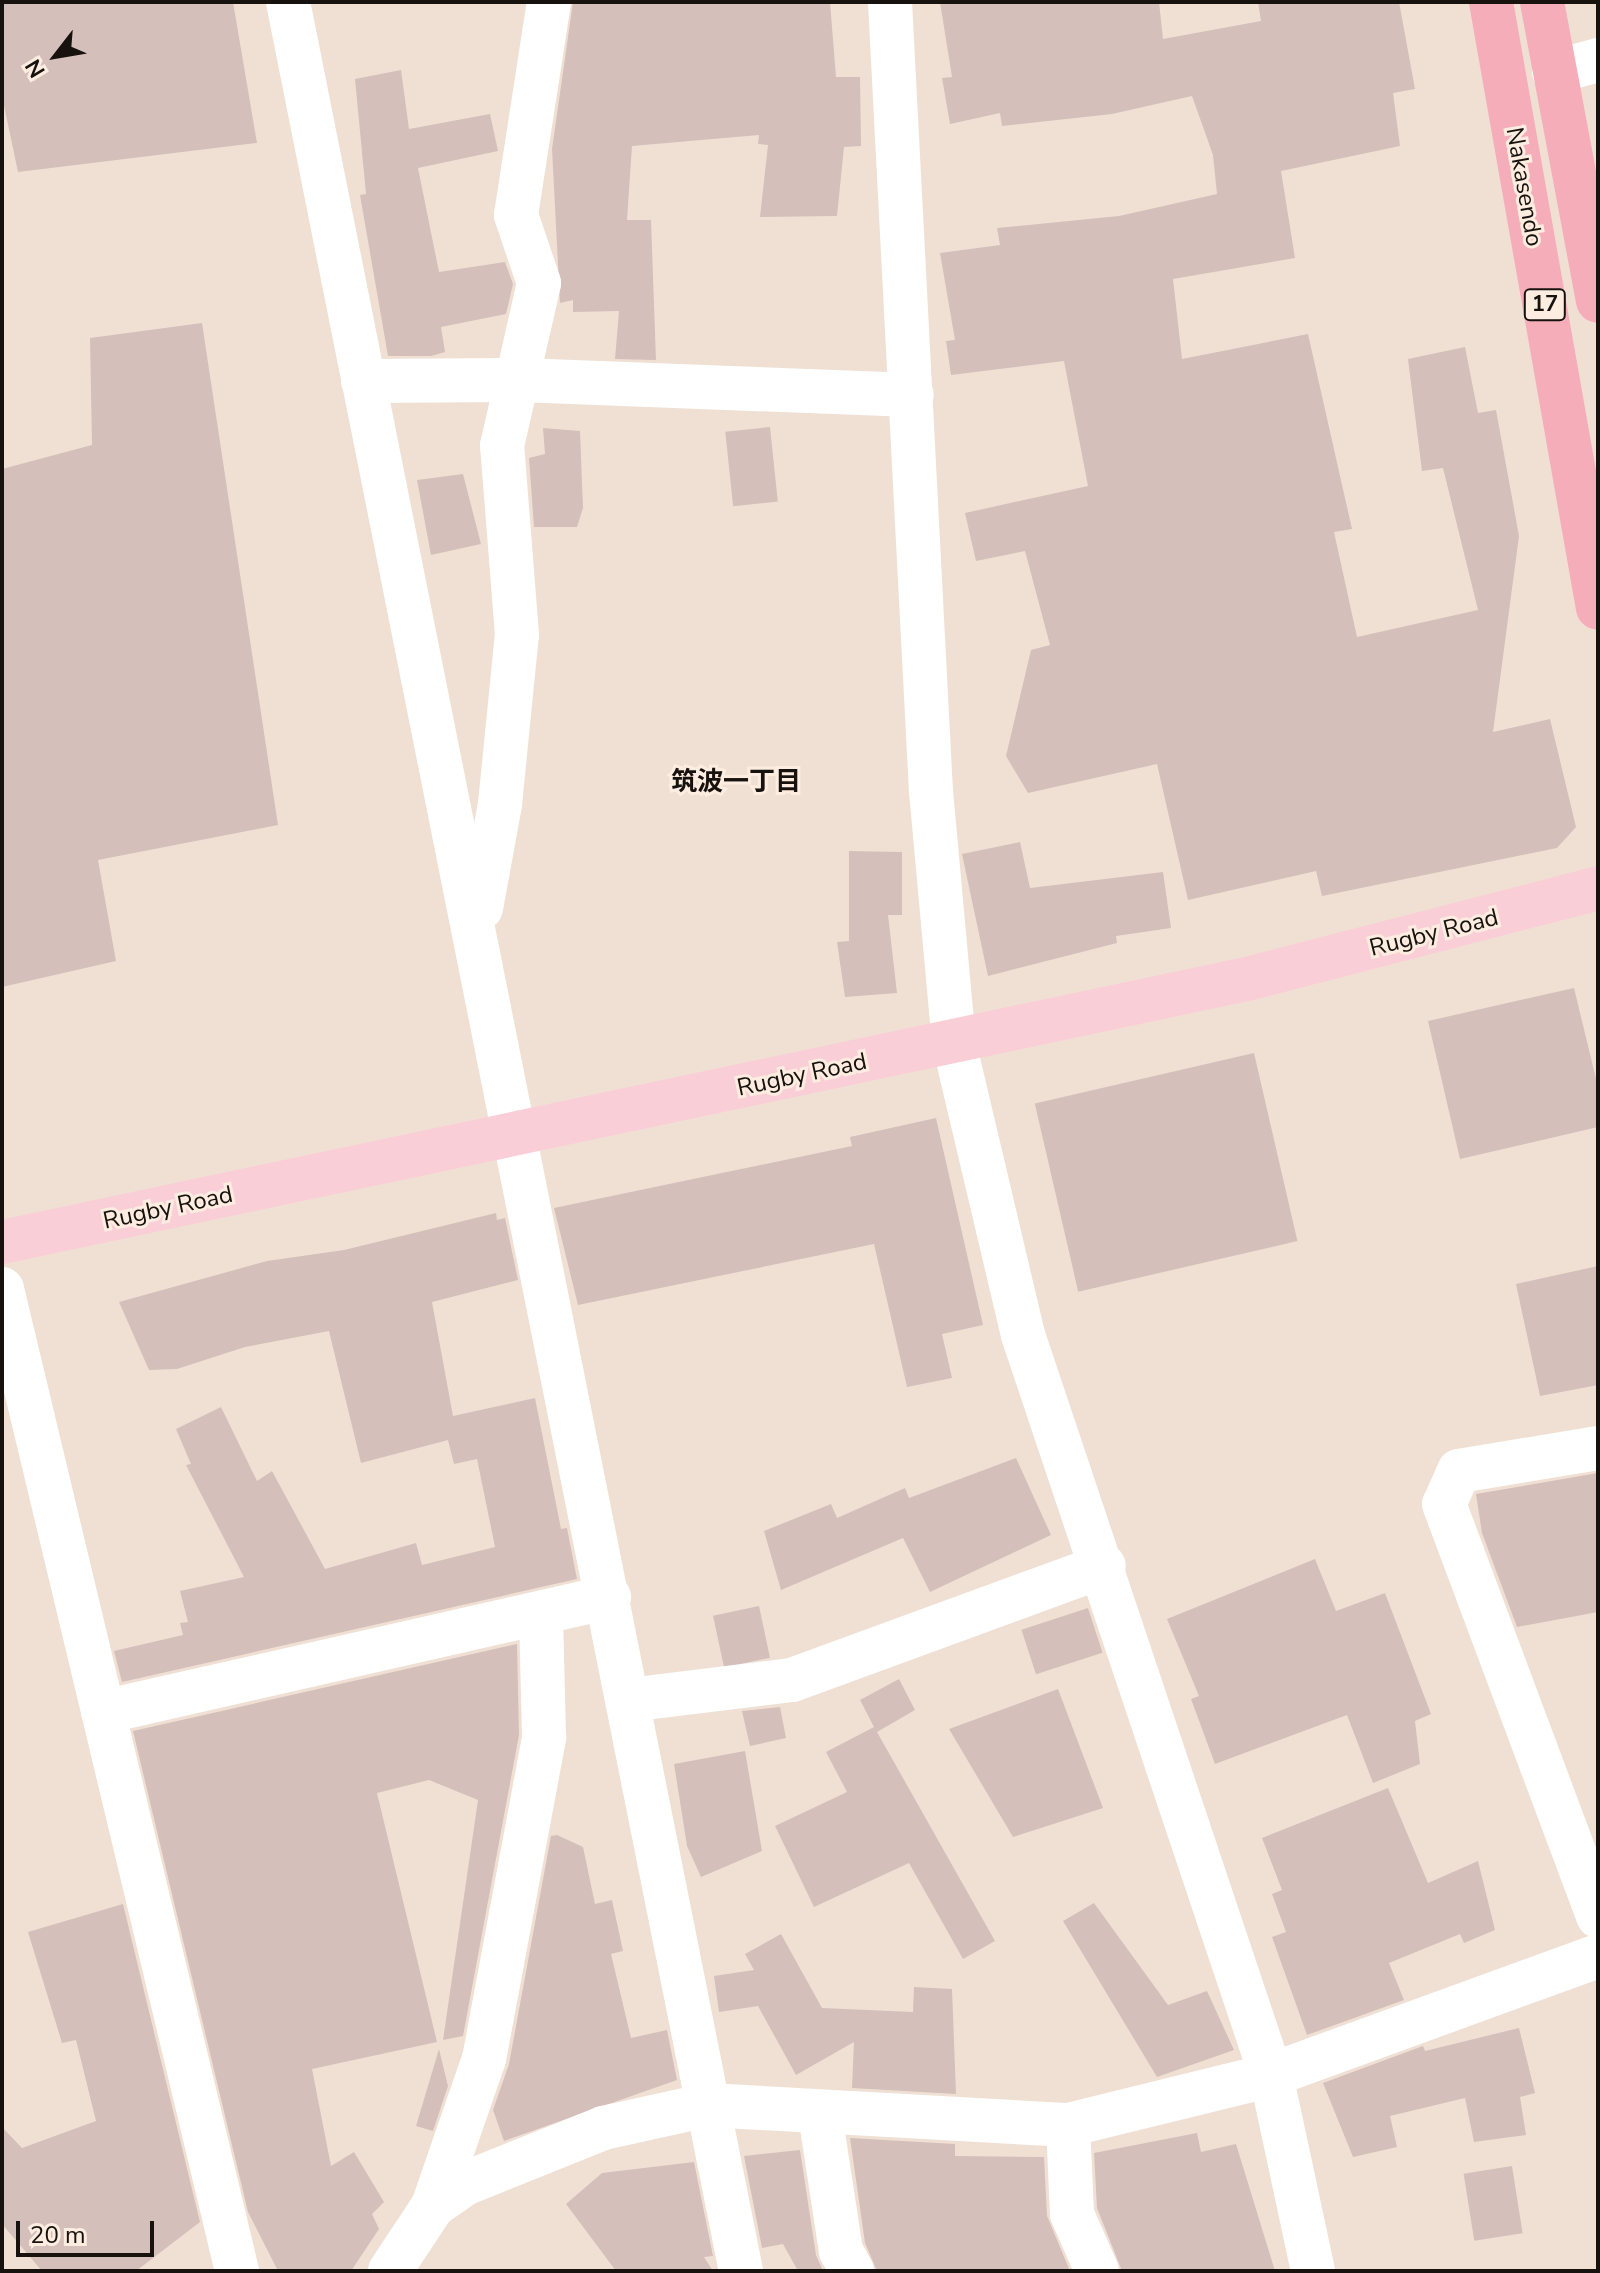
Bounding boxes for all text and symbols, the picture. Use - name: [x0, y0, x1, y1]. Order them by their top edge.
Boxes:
- north arrow: [16, 16, 96, 96]
- text: N: [18, 54, 53, 83]
- street label: Nakasendo: [1499, 125, 1549, 249]
- road number: 17: [1523, 287, 1567, 323]
- district label: 筑波一丁目: [671, 766, 801, 798]
- street label: Rugby Road: [1367, 903, 1501, 963]
- street label: Rugby Road: [735, 1047, 869, 1103]
- street label: Rugby Road: [101, 1180, 235, 1236]
- scale bar: [20, 2205, 158, 2255]
- text: 20 m: [30, 2219, 86, 2251]

